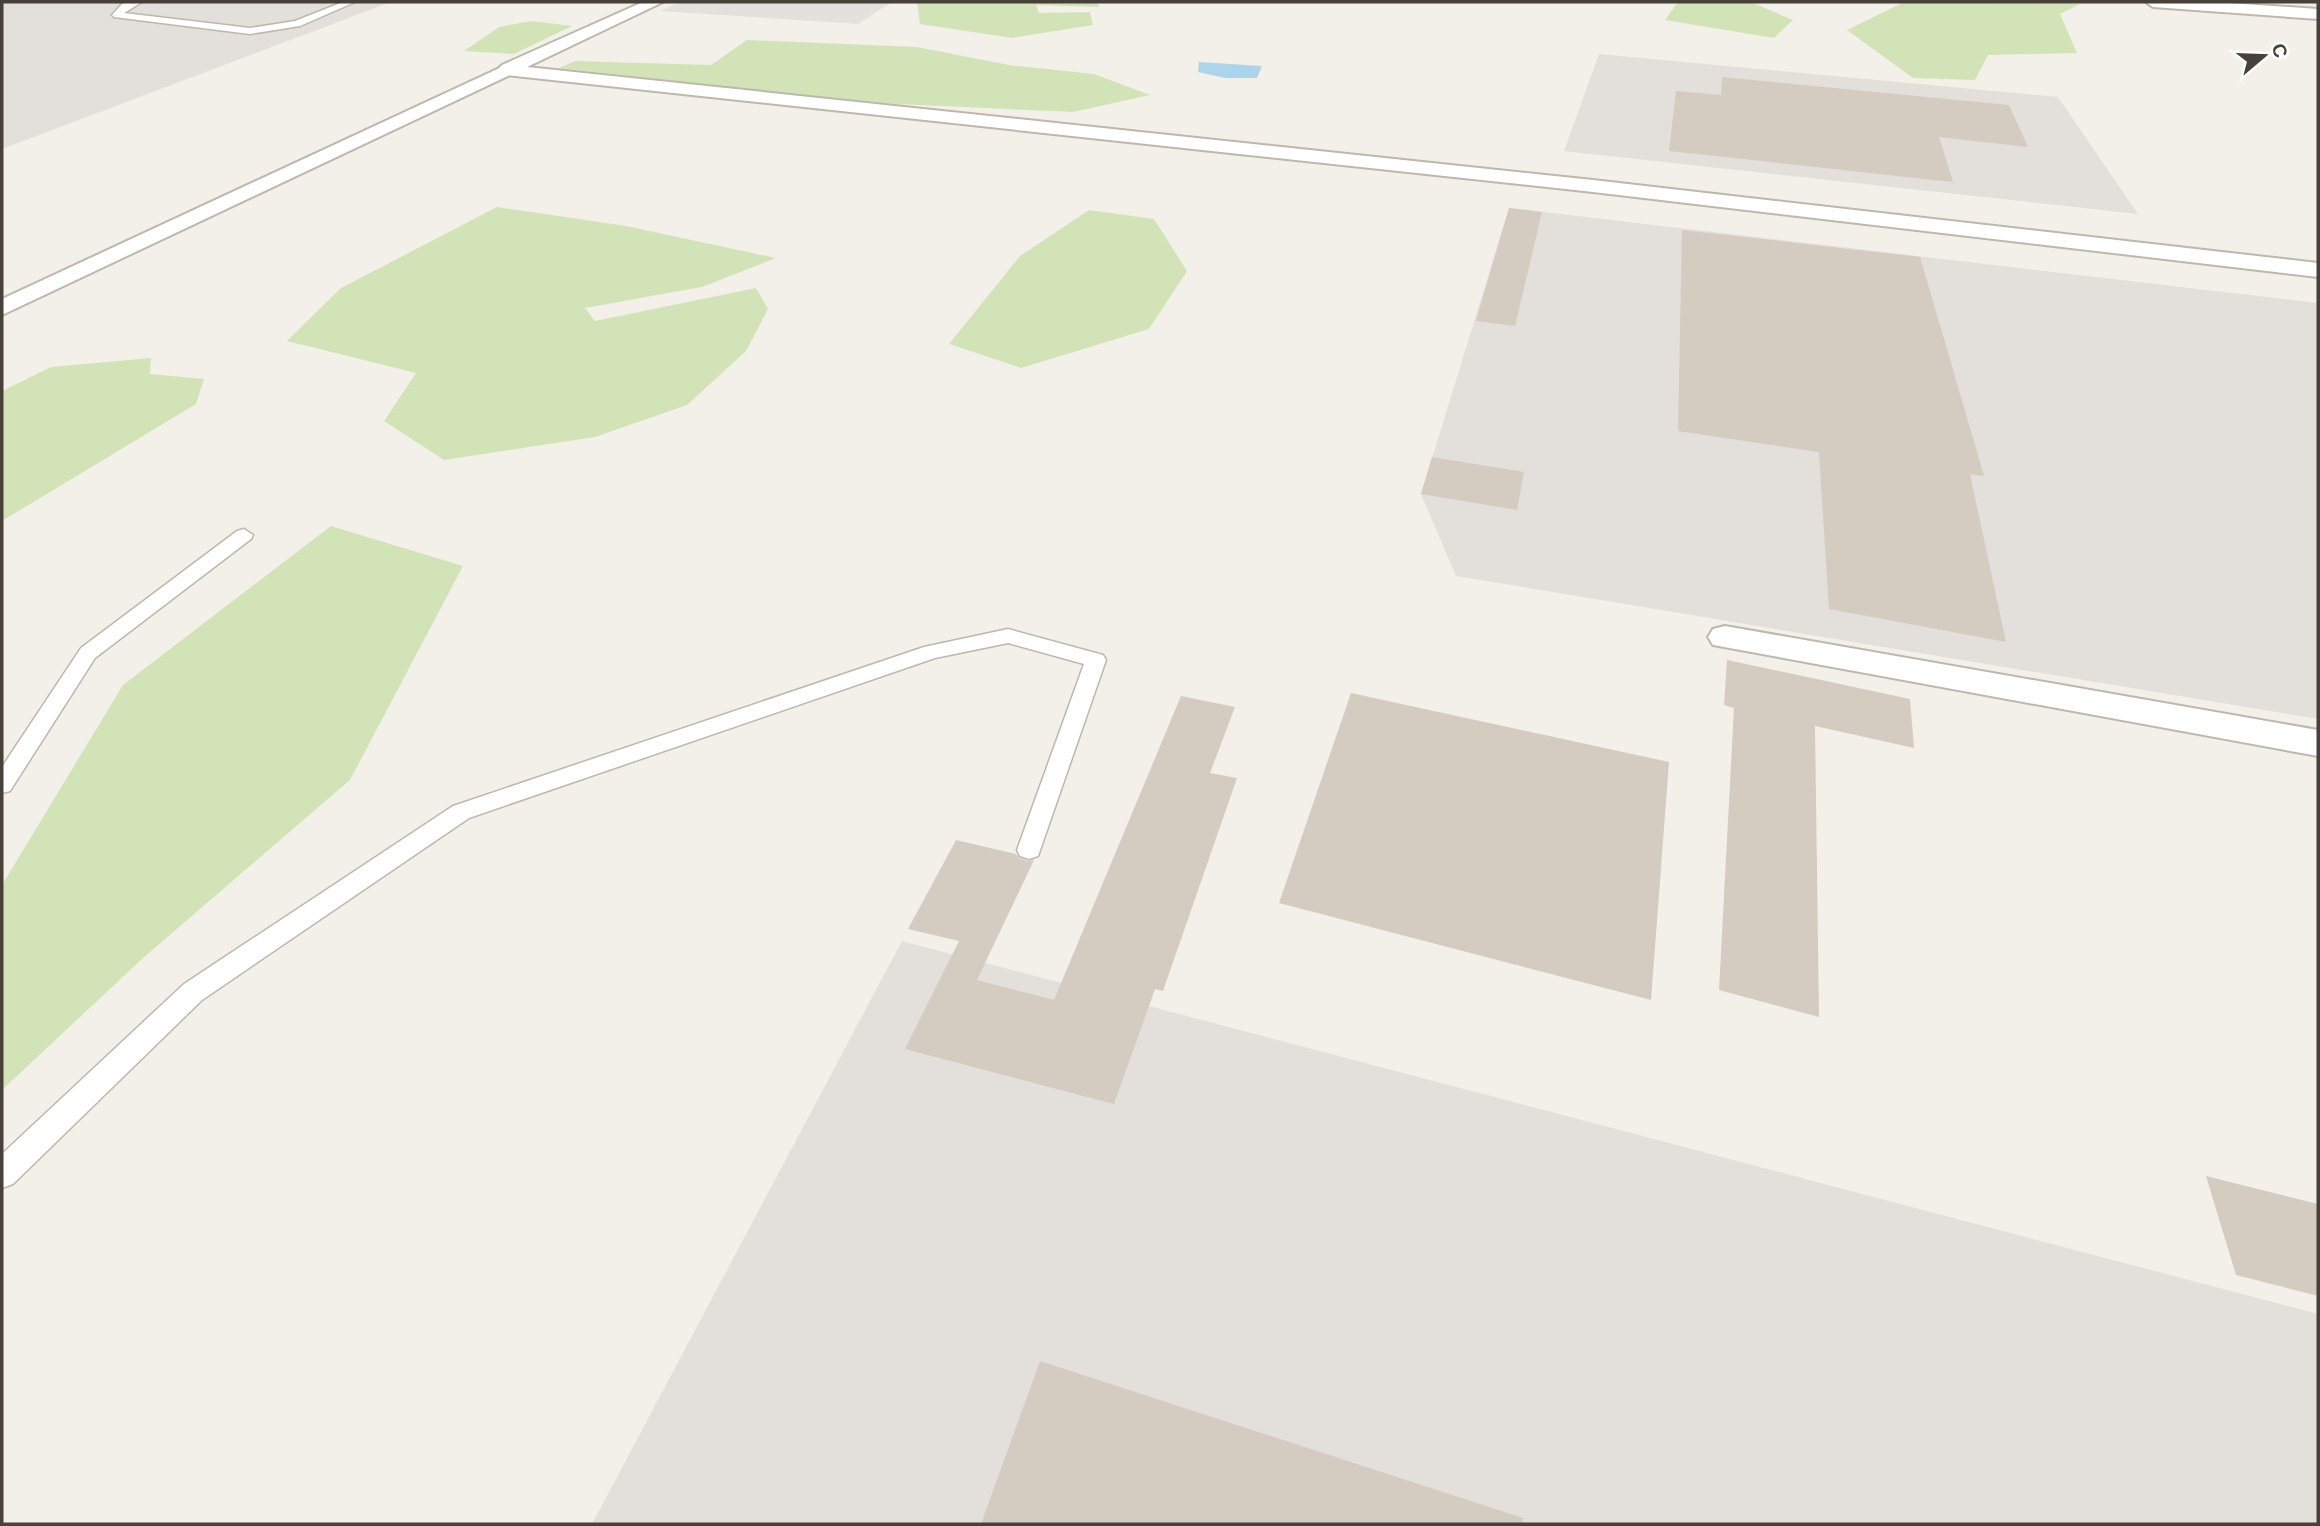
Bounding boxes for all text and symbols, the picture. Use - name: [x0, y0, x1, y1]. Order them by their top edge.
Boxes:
- north arrow: [2229, 21, 2299, 91]
- text: С: [2267, 40, 2294, 61]

